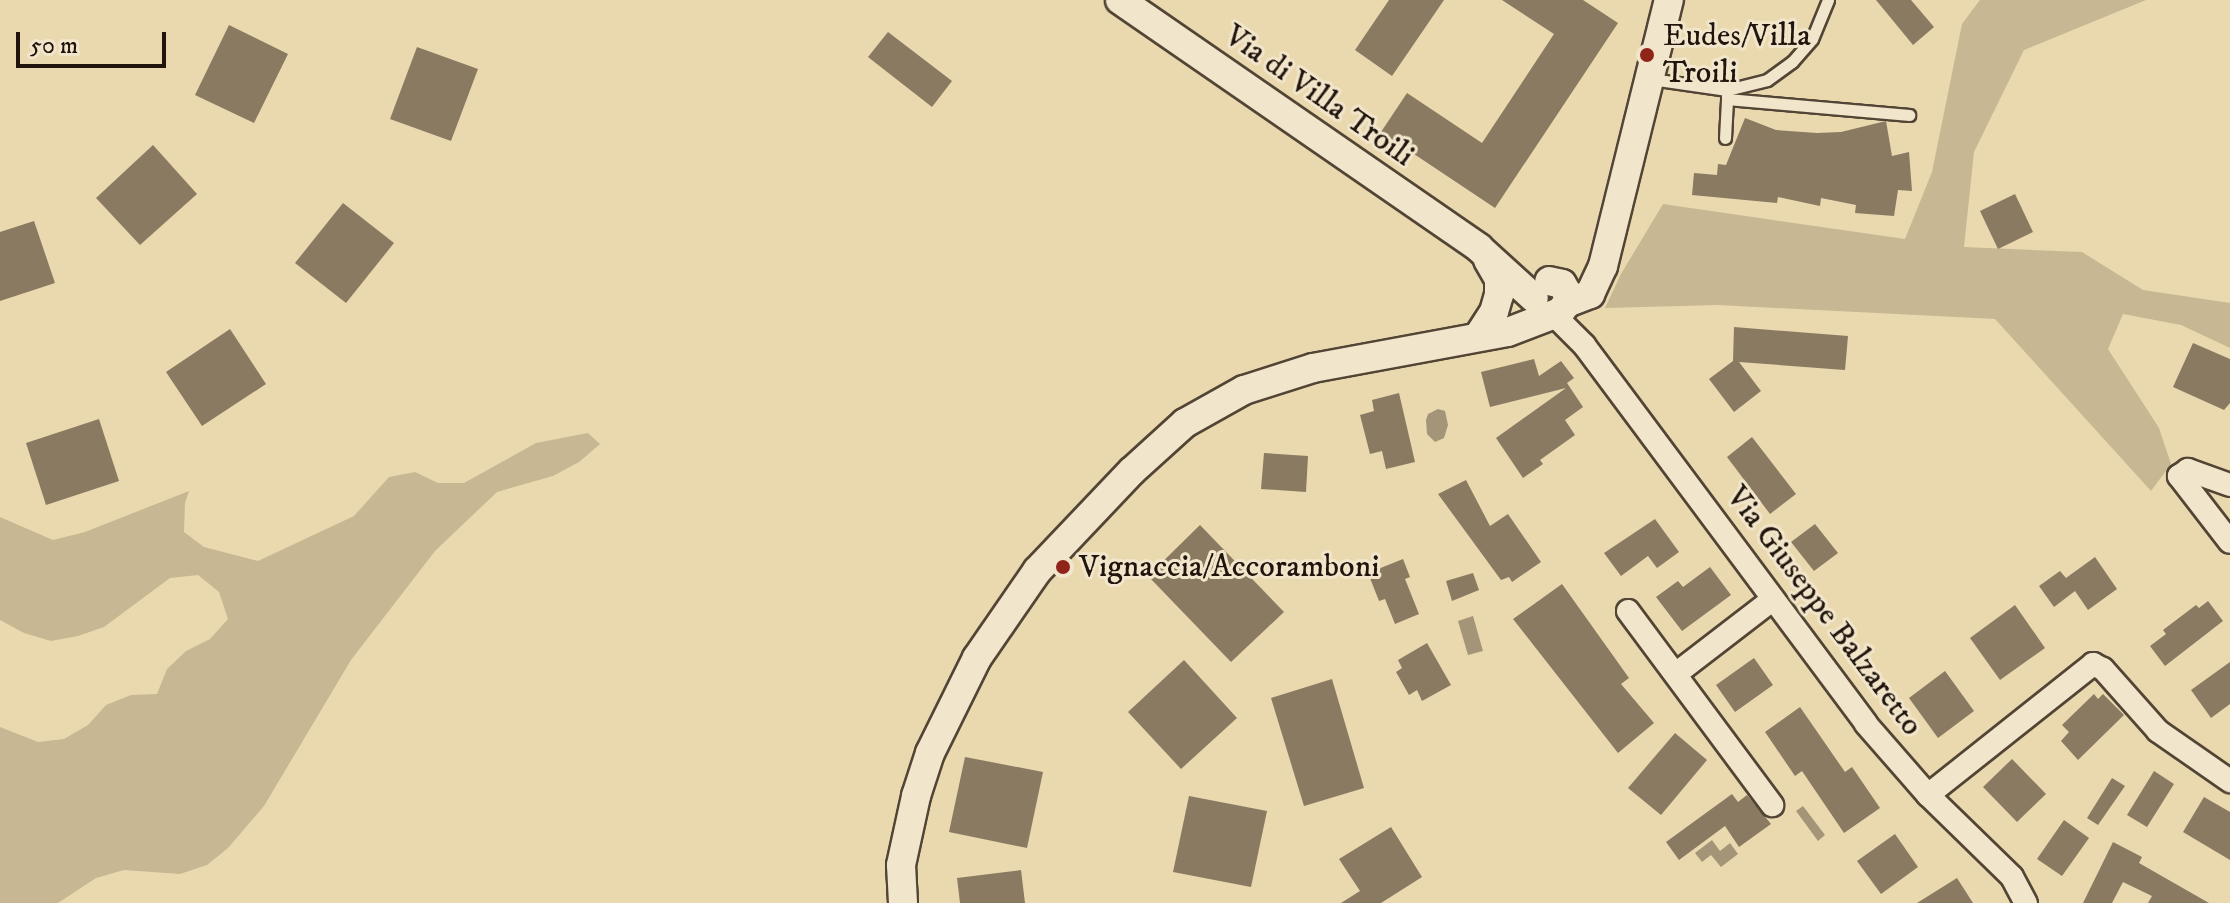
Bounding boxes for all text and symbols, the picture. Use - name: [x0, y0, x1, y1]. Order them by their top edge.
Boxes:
- scale bar: [20, 16, 170, 66]
- street label: Via di Villa Troili: [1217, 17, 1421, 175]
- place label: Eudes/Villa Troili: [1663, 18, 1811, 93]
- text: 50 m: [30, 31, 78, 61]
- marker: Eudes/Villa Troili: [1638, 46, 1656, 64]
- street label: Via Giuseppe Balzaretto: [1717, 478, 1931, 744]
- place label: Vignaccia/Accoramboni: [1079, 548, 1380, 586]
- marker: Vignaccia/Accoramboni: [1054, 558, 1072, 576]

